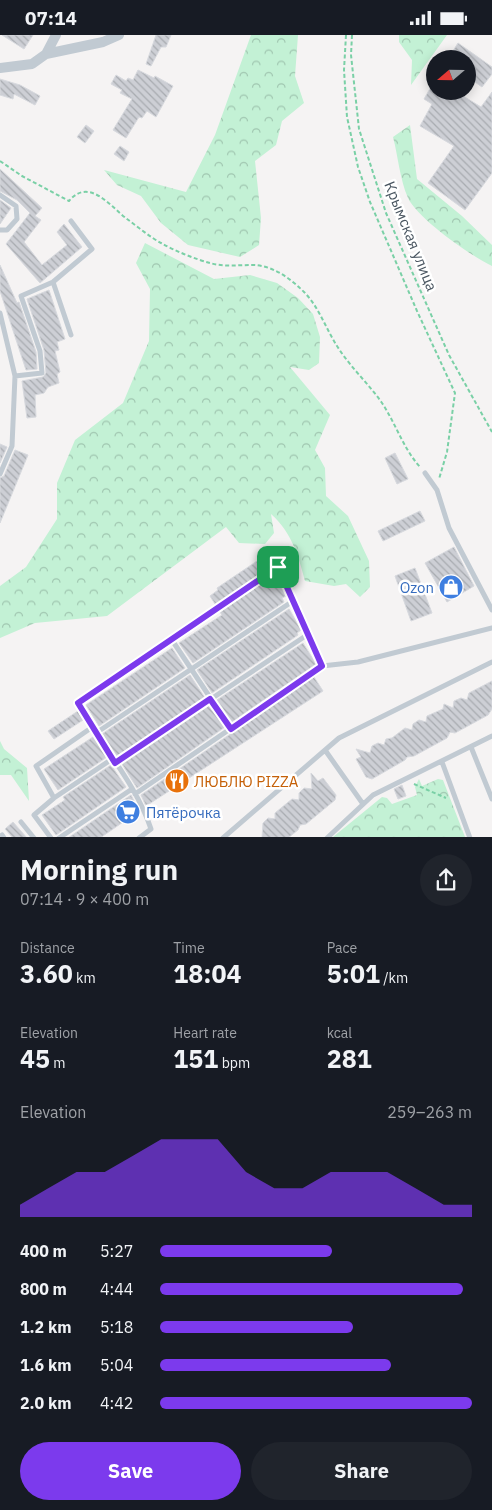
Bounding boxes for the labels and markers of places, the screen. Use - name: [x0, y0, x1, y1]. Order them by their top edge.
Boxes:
- pin: [257, 546, 299, 588]
- shop icon: Ozon: [438, 574, 464, 600]
- place label: Ozon: [400, 578, 434, 597]
- restaurant icon: ЛЮБЛЮ PIZZA: [164, 768, 190, 794]
- place label: ЛЮБЛЮ PIZZA: [194, 772, 299, 791]
- supermarket icon: Пятёрочка: [115, 799, 141, 825]
- place label: Пятёрочка: [146, 803, 221, 822]

